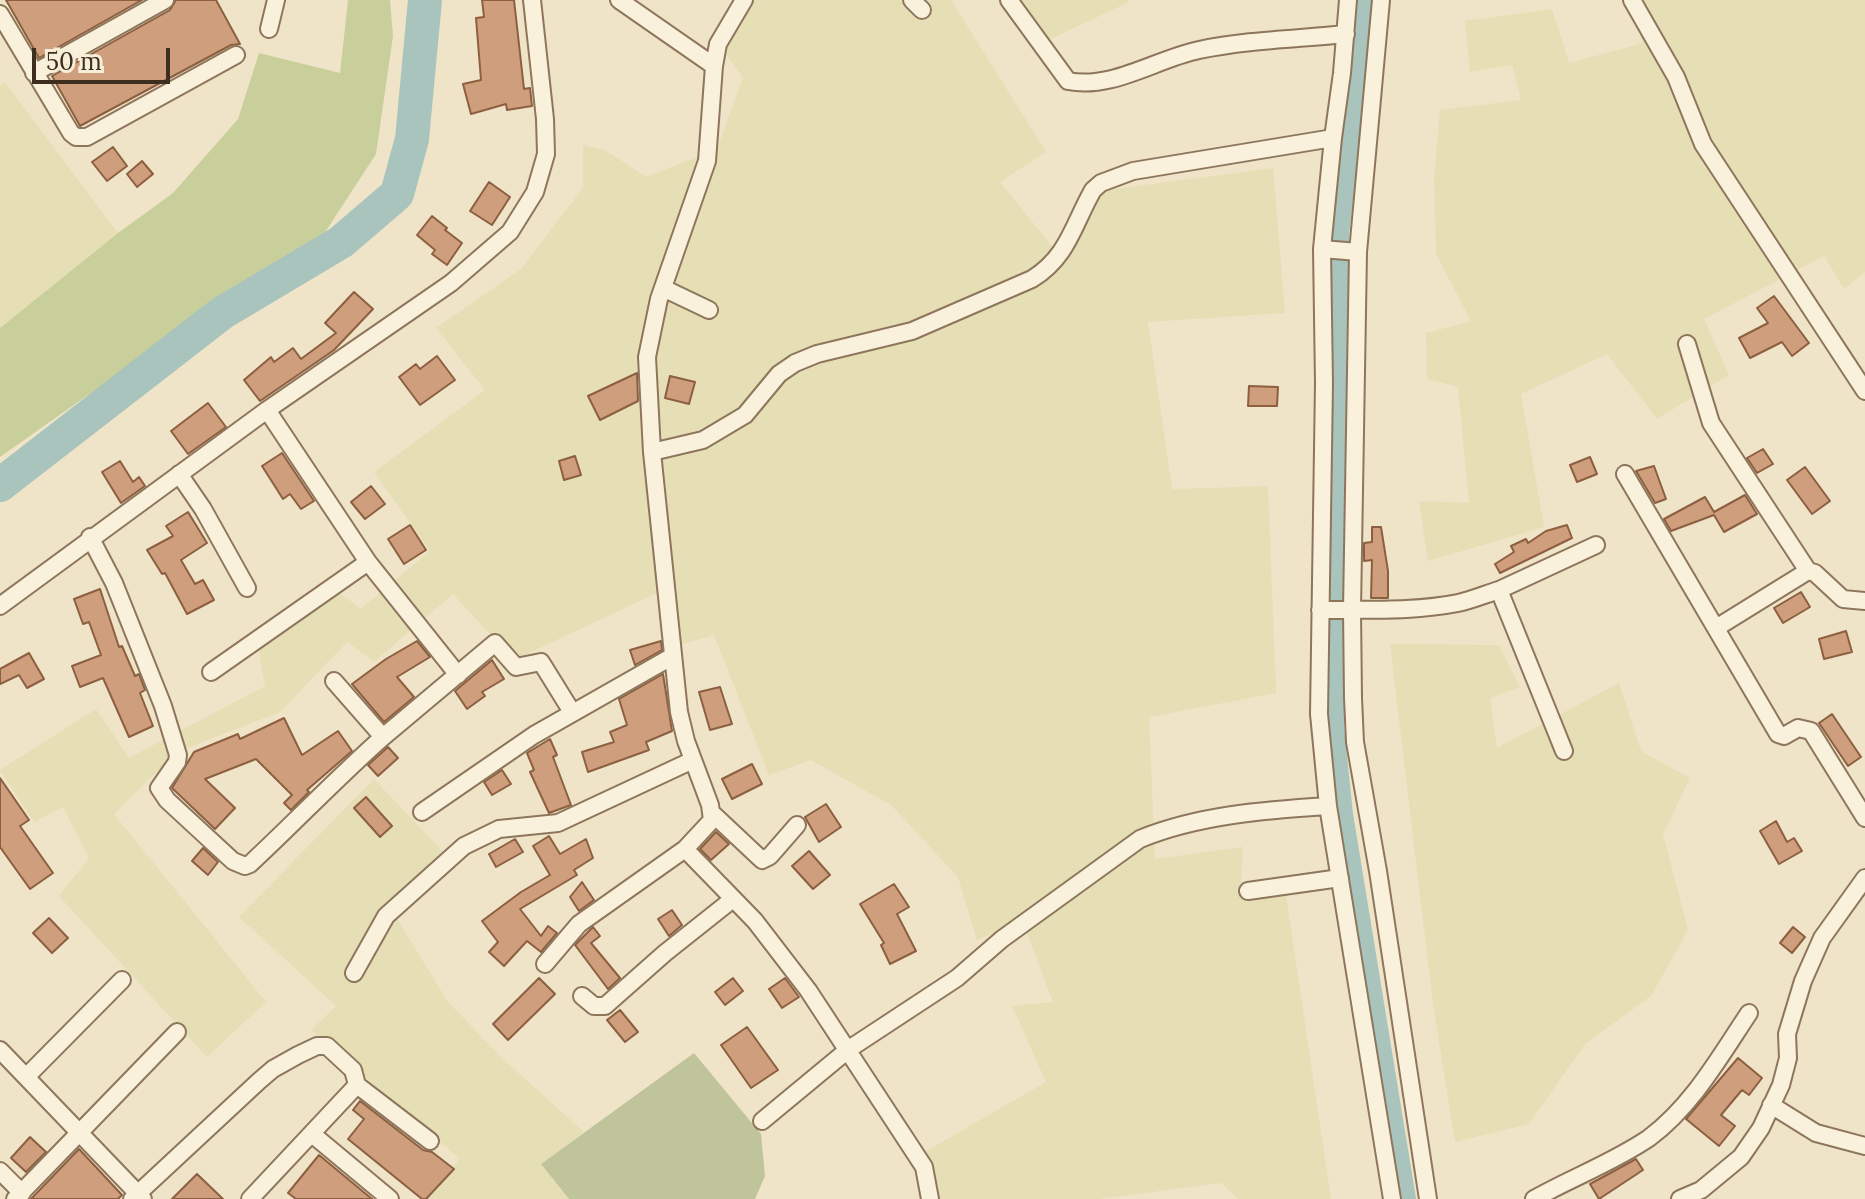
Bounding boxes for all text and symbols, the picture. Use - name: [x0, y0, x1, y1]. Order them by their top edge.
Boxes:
- scale bar: [36, 32, 174, 82]
- text: 50 m: [46, 46, 102, 77]

